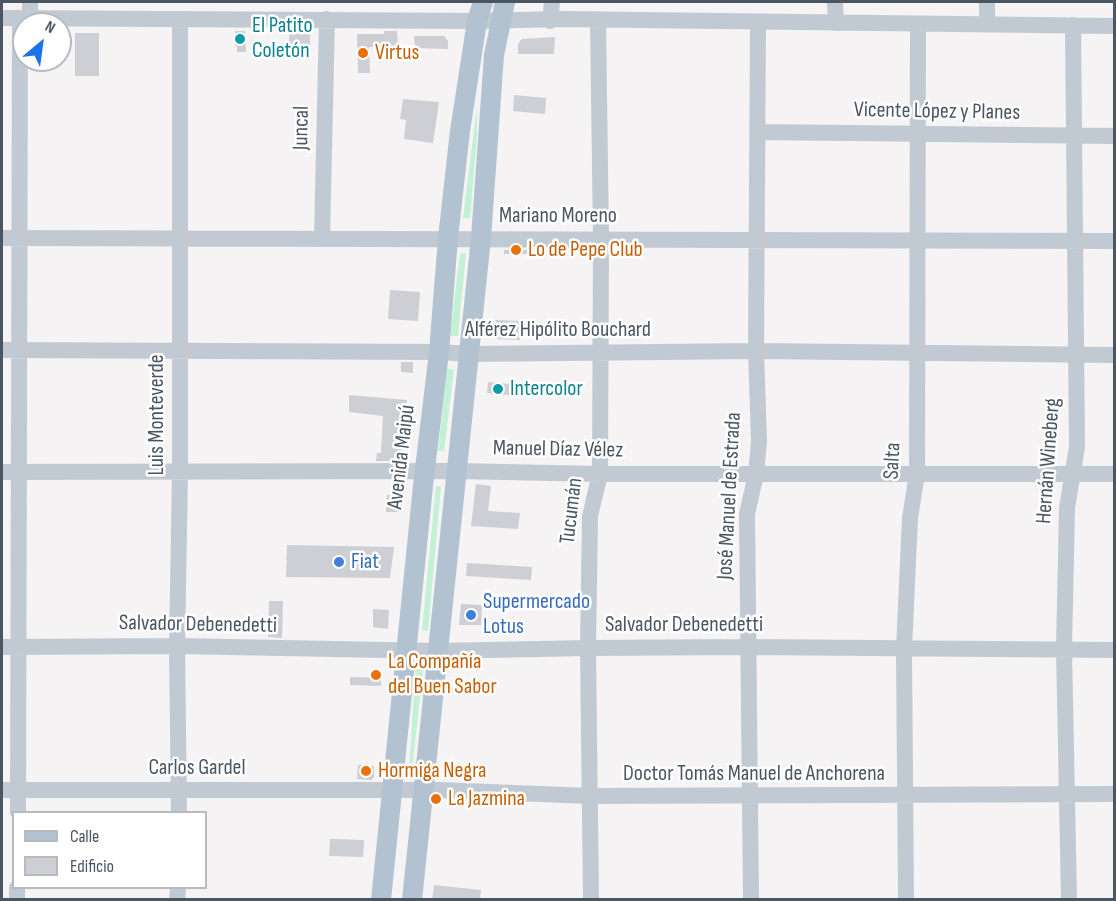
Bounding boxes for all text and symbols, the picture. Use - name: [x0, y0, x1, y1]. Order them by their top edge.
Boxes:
- north arrow: [12, 12, 72, 72]
- place label: El Patito Coletón: [252, 13, 313, 64]
- text: N: [42, 17, 58, 38]
- marker: El Patito Coletón: [233, 32, 247, 46]
- place label: Virtus: [375, 40, 419, 66]
- marker: Virtus: [356, 46, 370, 60]
- street label: Vicente López y Planes: [854, 97, 1020, 127]
- street label: Juncal: [288, 106, 316, 150]
- street label: Mariano Moreno: [499, 203, 617, 229]
- place label: Lo de Pepe Club: [528, 237, 643, 263]
- marker: Lo de Pepe Club: [509, 243, 523, 257]
- street label: Alférez Hipólito Bouchard: [465, 317, 651, 343]
- street label: Luis Monteverde: [144, 355, 170, 475]
- place label: Intercolor: [510, 376, 583, 402]
- marker: Intercolor: [491, 382, 505, 396]
- street label: Hernán Wineberg: [1031, 397, 1067, 525]
- street label: Avenida Maipú: [383, 403, 421, 511]
- street label: José Manuel de Estrada: [712, 412, 748, 580]
- street label: Manuel Díaz Vélez: [493, 436, 623, 464]
- street label: Salta: [879, 442, 907, 480]
- street label: Tucumán: [555, 476, 589, 546]
- place label: Fiat: [351, 549, 379, 575]
- marker: Fiat: [332, 555, 346, 569]
- place label: Supermercado Lotus: [483, 589, 590, 640]
- marker: Supermercado Lotus: [464, 608, 478, 622]
- street label: Salvador Debenedetti: [119, 610, 277, 640]
- street label: Salvador Debenedetti: [605, 612, 763, 638]
- place label: La Compañía del Buen Sabor: [388, 649, 497, 700]
- marker: La Compañía del Buen Sabor: [369, 668, 383, 682]
- street label: Carlos Gardel: [148, 755, 246, 781]
- place label: Hormiga Negra: [378, 758, 487, 784]
- street label: Doctor Tomás Manuel de Anchorena: [623, 761, 885, 787]
- marker: Hormiga Negra: [359, 764, 373, 778]
- place label: La Jazmina: [448, 786, 525, 812]
- marker: La Jazmina: [429, 792, 443, 806]
- legend: [12, 811, 207, 889]
- text: Calle: [70, 826, 99, 847]
- text: Edificio: [70, 856, 114, 877]

